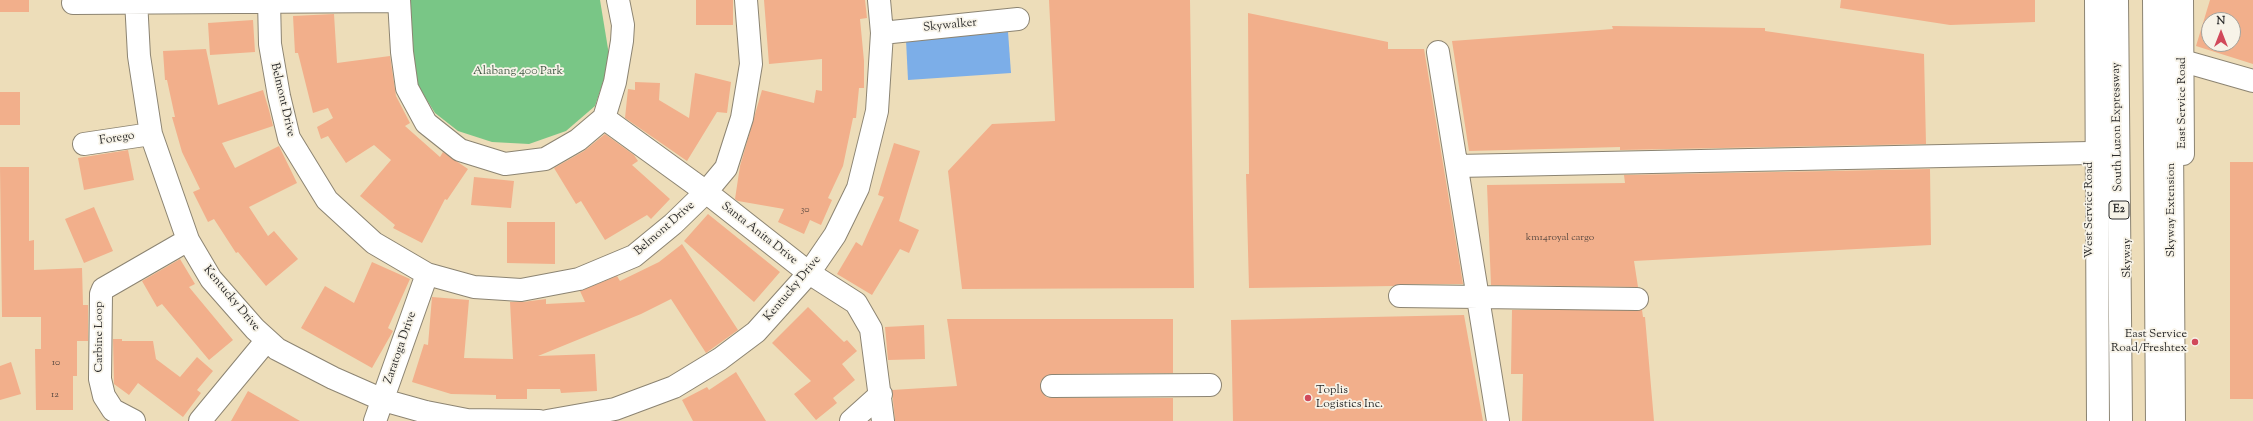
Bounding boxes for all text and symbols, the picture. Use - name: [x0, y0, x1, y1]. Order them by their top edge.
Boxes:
- north arrow: [2201, 12, 2241, 52]
- text: N: [2217, 13, 2225, 29]
- street label: Skywalker: [922, 16, 978, 36]
- street label: East Service Road: [2176, 57, 2190, 149]
- street label: Belmont Drive: [267, 62, 297, 138]
- street label: South Luzon Expressway: [2110, 62, 2126, 192]
- park label: Alabang 400 Park: [473, 65, 563, 79]
- street label: Forego: [98, 129, 136, 149]
- street label: West Service Road: [2083, 162, 2097, 258]
- street label: Skyway Extension: [2165, 163, 2179, 257]
- street label: Belmont Drive: [632, 199, 698, 259]
- street label: Santa Anita Drive: [718, 200, 800, 268]
- road number: E2: [2109, 201, 2129, 219]
- house number: 30: [800, 204, 810, 216]
- house number: km14royal cargo: [1526, 232, 1594, 244]
- street label: Skyway: [2121, 238, 2135, 278]
- street label: Kentucky Drive: [762, 253, 824, 325]
- street label: Kentucky Drive: [200, 263, 262, 335]
- street label: Carbine Loop: [93, 301, 107, 373]
- street label: Zaratoga Drive: [382, 310, 420, 386]
- place label: East Service Road/Freshtex: [2111, 328, 2187, 356]
- marker: East Service Road/Freshtex: [2190, 337, 2200, 347]
- house number: 10: [52, 357, 60, 369]
- place label: Toplis Logistics Inc.: [1316, 384, 1383, 412]
- house number: 12: [51, 389, 59, 401]
- marker: Toplis Logistics Inc.: [1303, 393, 1313, 403]

